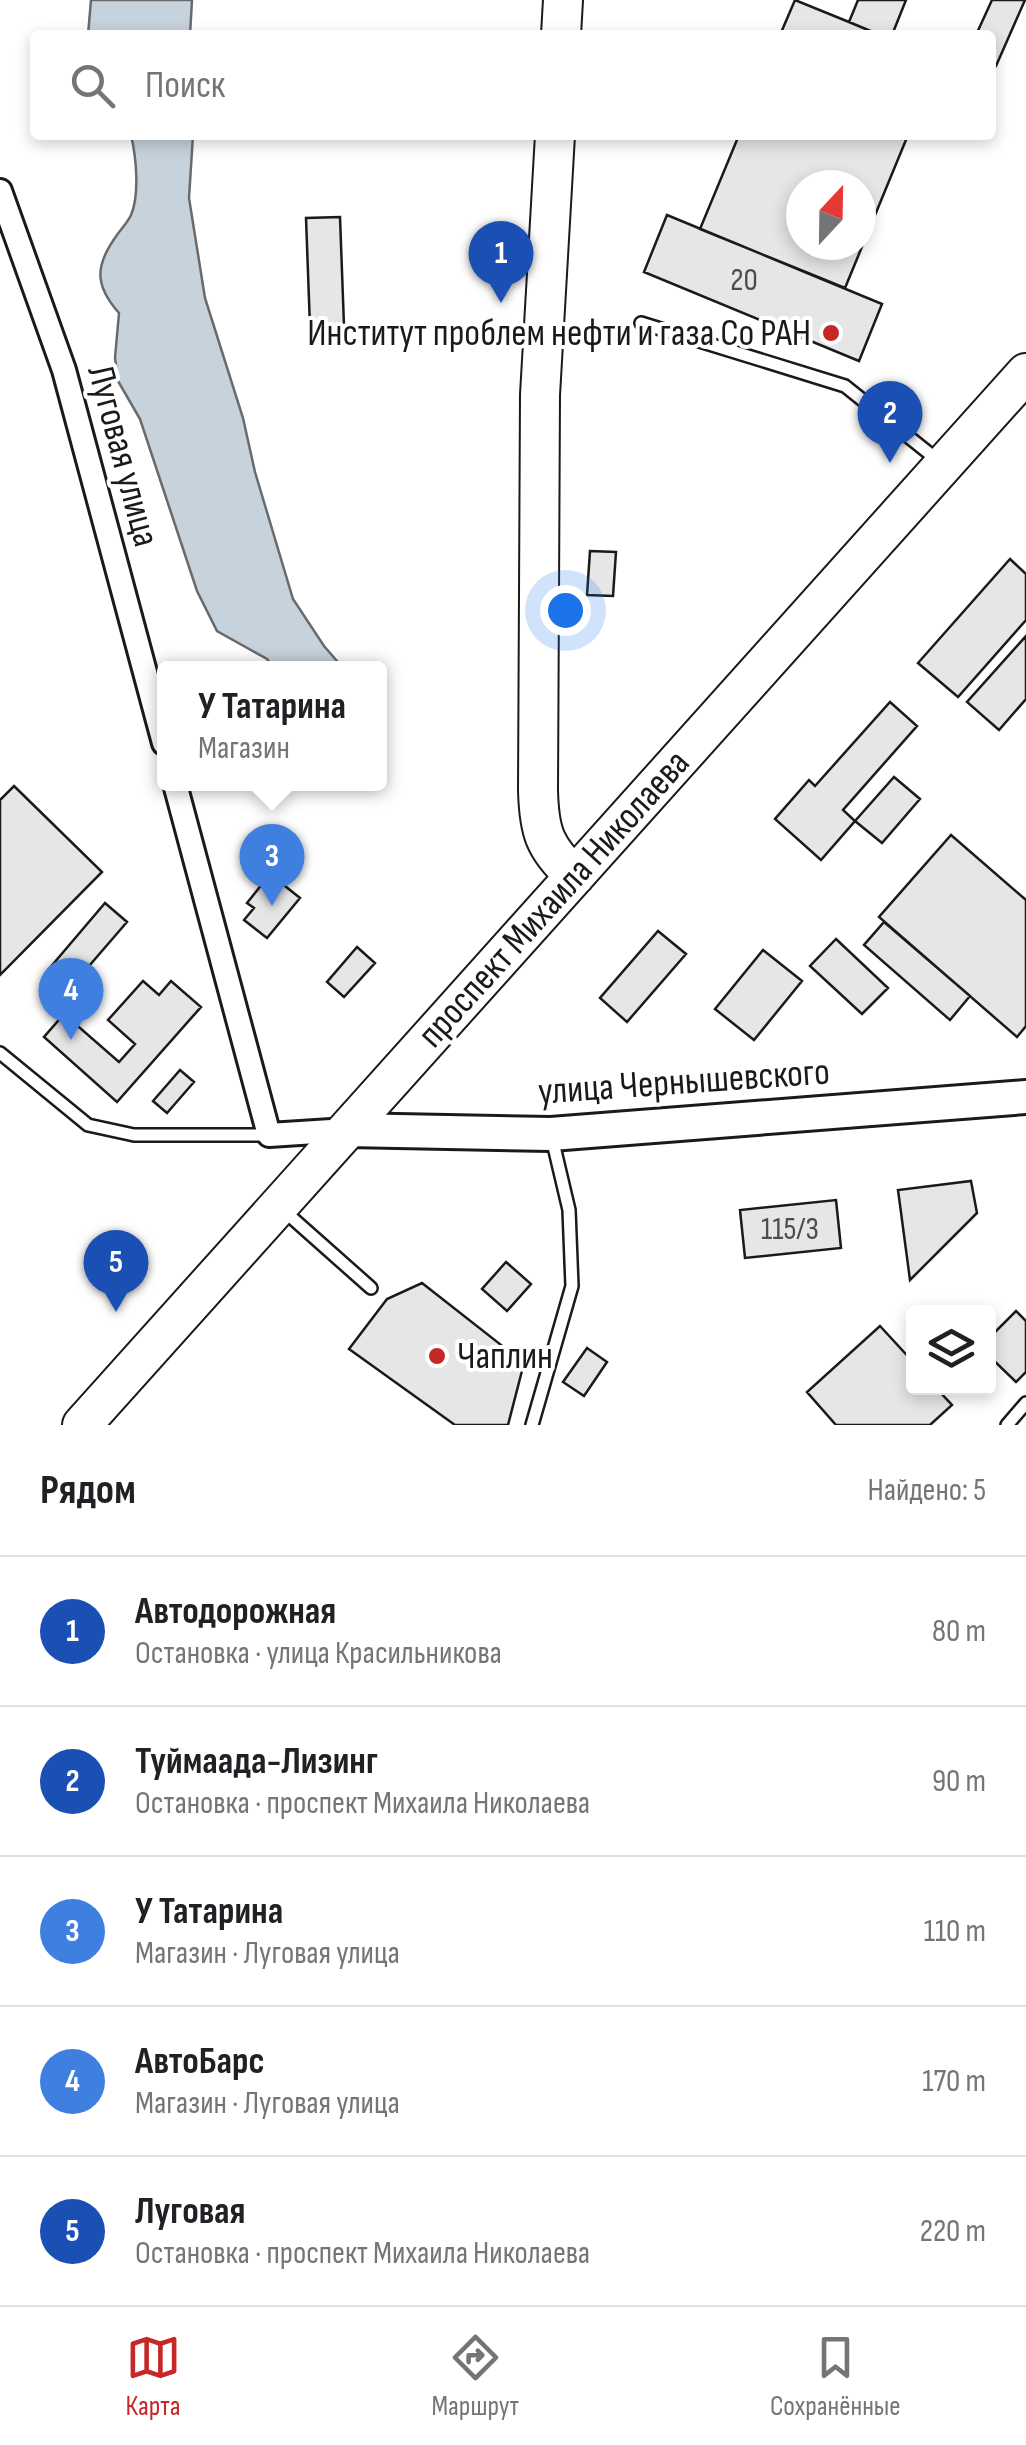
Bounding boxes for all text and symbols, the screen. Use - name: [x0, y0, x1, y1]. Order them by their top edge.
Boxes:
- search box: [30, 30, 996, 140]
- icon: search: [65, 58, 120, 113]
- text: Поиск: [145, 63, 225, 108]
- north arrow: [786, 170, 876, 260]
- pin: 1: [468, 220, 534, 303]
- house number: 20: [730, 261, 758, 300]
- place label: Институт проблем нефти и газа Со РАН: [307, 311, 811, 356]
- marker: Институт проблем нефти и газа Со РАН: [820, 322, 842, 344]
- street label: Луговая улица: [77, 361, 169, 551]
- pin: 2: [858, 380, 922, 463]
- your location: [540, 585, 591, 636]
- popup: [157, 661, 387, 791]
- text: У Татарина: [198, 684, 346, 729]
- text: Магазин: [198, 729, 290, 768]
- street label: проспект Михаила Николаева: [409, 741, 699, 1057]
- pin: 3: [240, 824, 304, 906]
- pin: 4: [38, 958, 104, 1040]
- street label: улица Чернышевского: [537, 1049, 831, 1115]
- house number: 115/3: [761, 1210, 819, 1249]
- pin: 5: [84, 1230, 148, 1312]
- map controls: [906, 1305, 996, 1395]
- button: layers: [906, 1305, 996, 1395]
- place label: Чаплин: [457, 1334, 553, 1379]
- marker: Чаплин: [426, 1345, 448, 1367]
- text: Рядом: [40, 1465, 136, 1516]
- text: Найдено: 5: [867, 1471, 986, 1510]
- text: Автодорожная: [135, 1589, 336, 1634]
- text: 1: [66, 1612, 79, 1651]
- text: 80 m: [932, 1612, 986, 1651]
- text: Остановка · улица Красильникова: [135, 1634, 502, 1673]
- text: Туймаада-Лизинг: [135, 1739, 378, 1784]
- text: 2: [65, 1762, 80, 1801]
- text: 90 m: [932, 1762, 986, 1801]
- text: Остановка · проспект Михаила Николаева: [135, 1784, 590, 1823]
- text: У Татарина: [135, 1889, 283, 1934]
- text: 3: [65, 1912, 80, 1951]
- text: 110 m: [924, 1912, 986, 1951]
- text: Магазин · Луговая улица: [135, 1934, 400, 1973]
- text: АвтоБарс: [135, 2039, 265, 2084]
- text: 4: [65, 2062, 80, 2101]
- text: 170 m: [922, 2062, 986, 2101]
- text: Магазин · Луговая улица: [135, 2084, 400, 2123]
- text: Луговая: [135, 2189, 246, 2234]
- text: 5: [65, 2212, 80, 2251]
- text: 220 m: [920, 2212, 986, 2251]
- text: Остановка · проспект Михаила Николаева: [135, 2234, 590, 2273]
- tab: Карта: [125, 2330, 181, 2423]
- tab: Маршрут: [431, 2330, 519, 2423]
- tab: Сохранённые: [770, 2330, 901, 2423]

